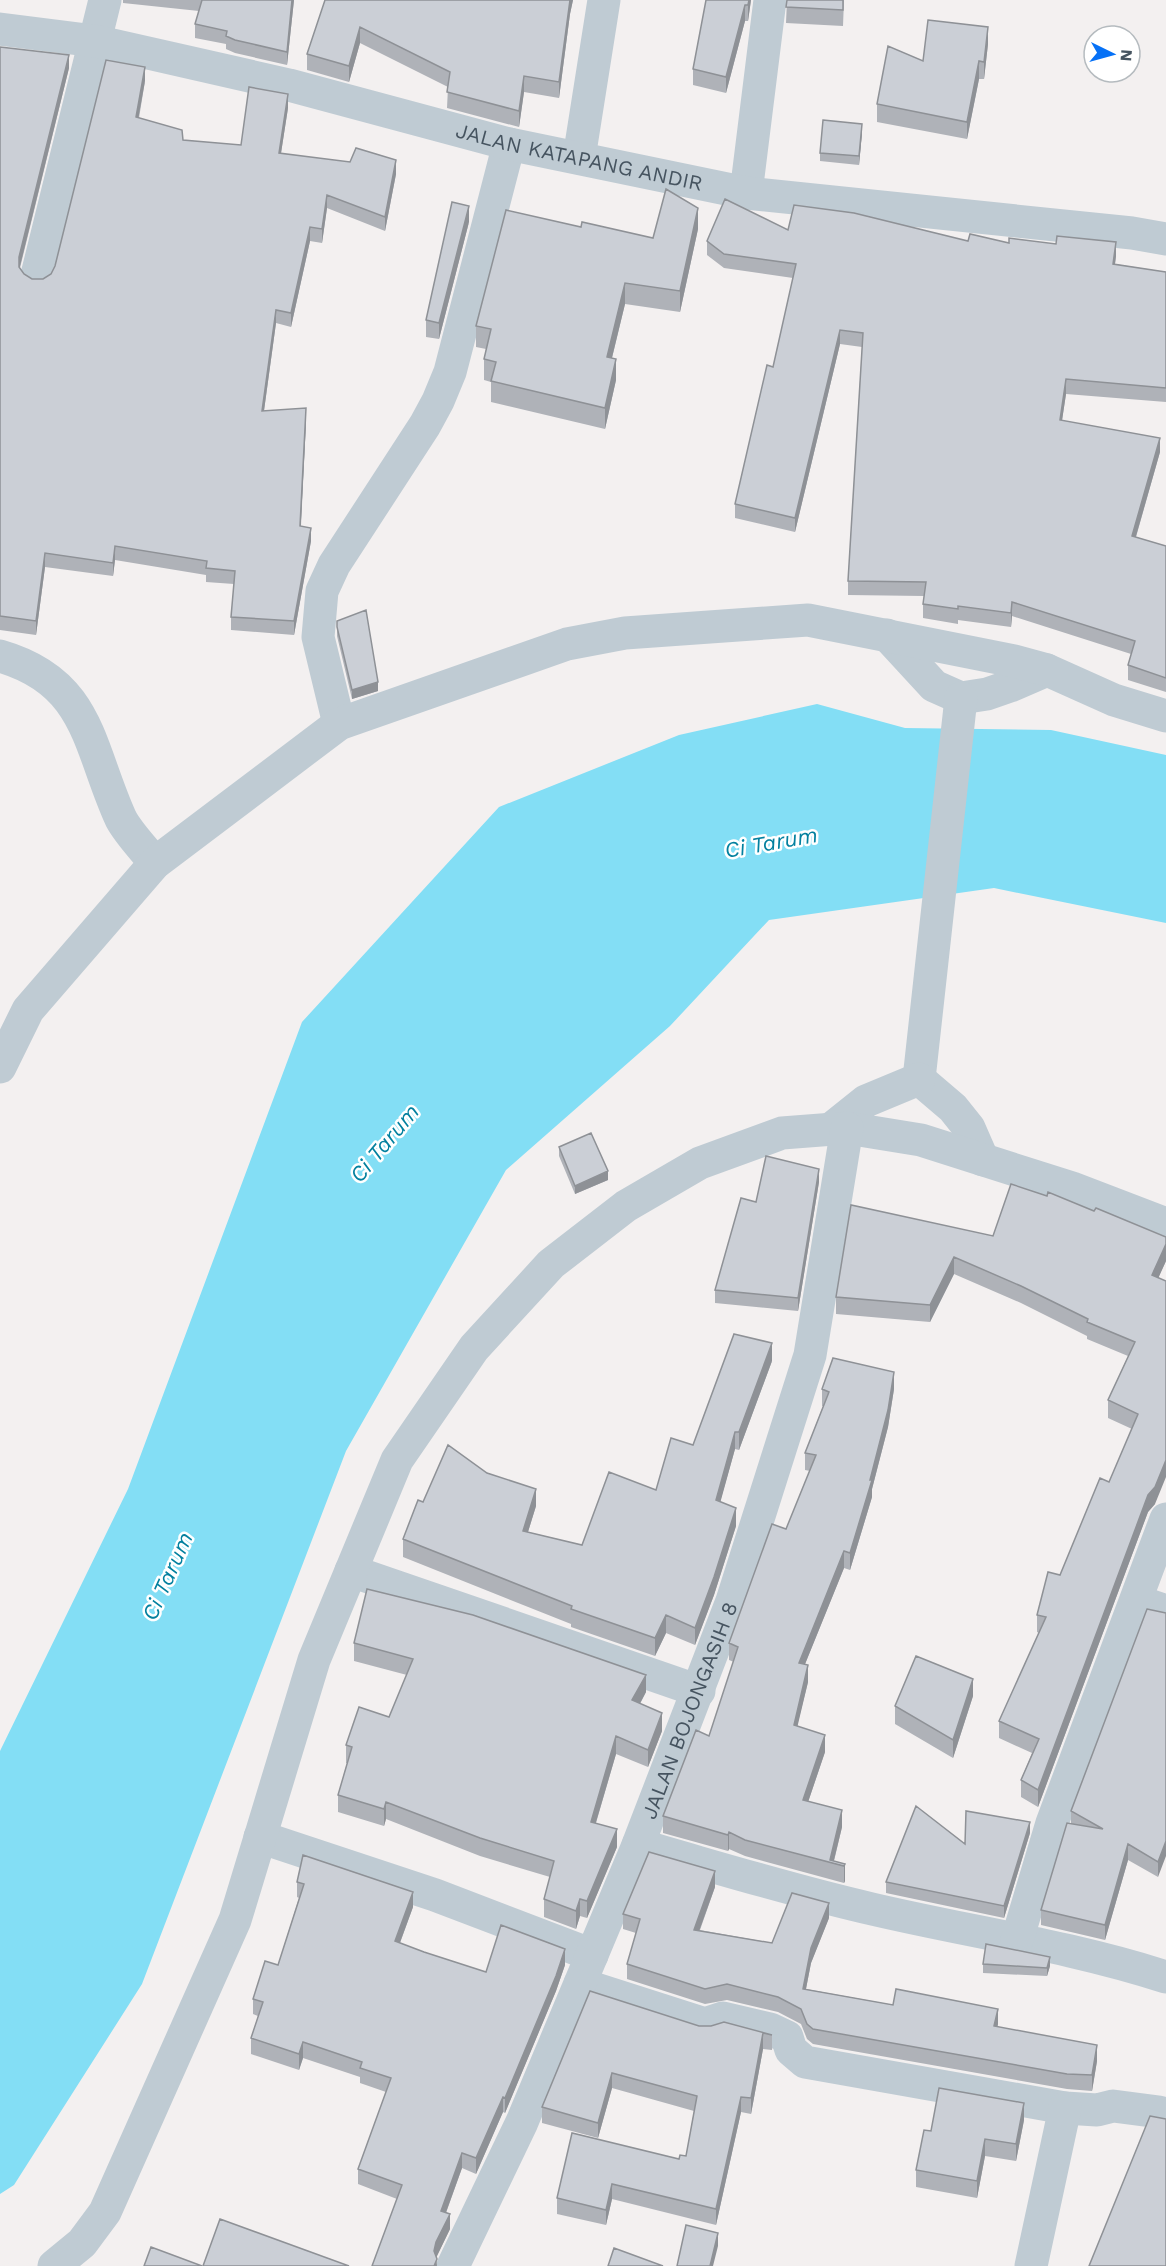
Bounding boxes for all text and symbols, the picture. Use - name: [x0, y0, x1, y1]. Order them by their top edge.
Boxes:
- north arrow: [1082, 24, 1142, 84]
- text: N: [1116, 49, 1136, 62]
- street label: JALAN KATAPANG ANDIR: [453, 117, 705, 196]
- water label: Ci Tarum: [723, 822, 820, 863]
- water label: Ci Tarum: [345, 1099, 424, 1187]
- water label: Ci Tarum: [137, 1528, 198, 1624]
- street label: JALAN BOJONGASIH 8: [636, 1598, 742, 1823]

